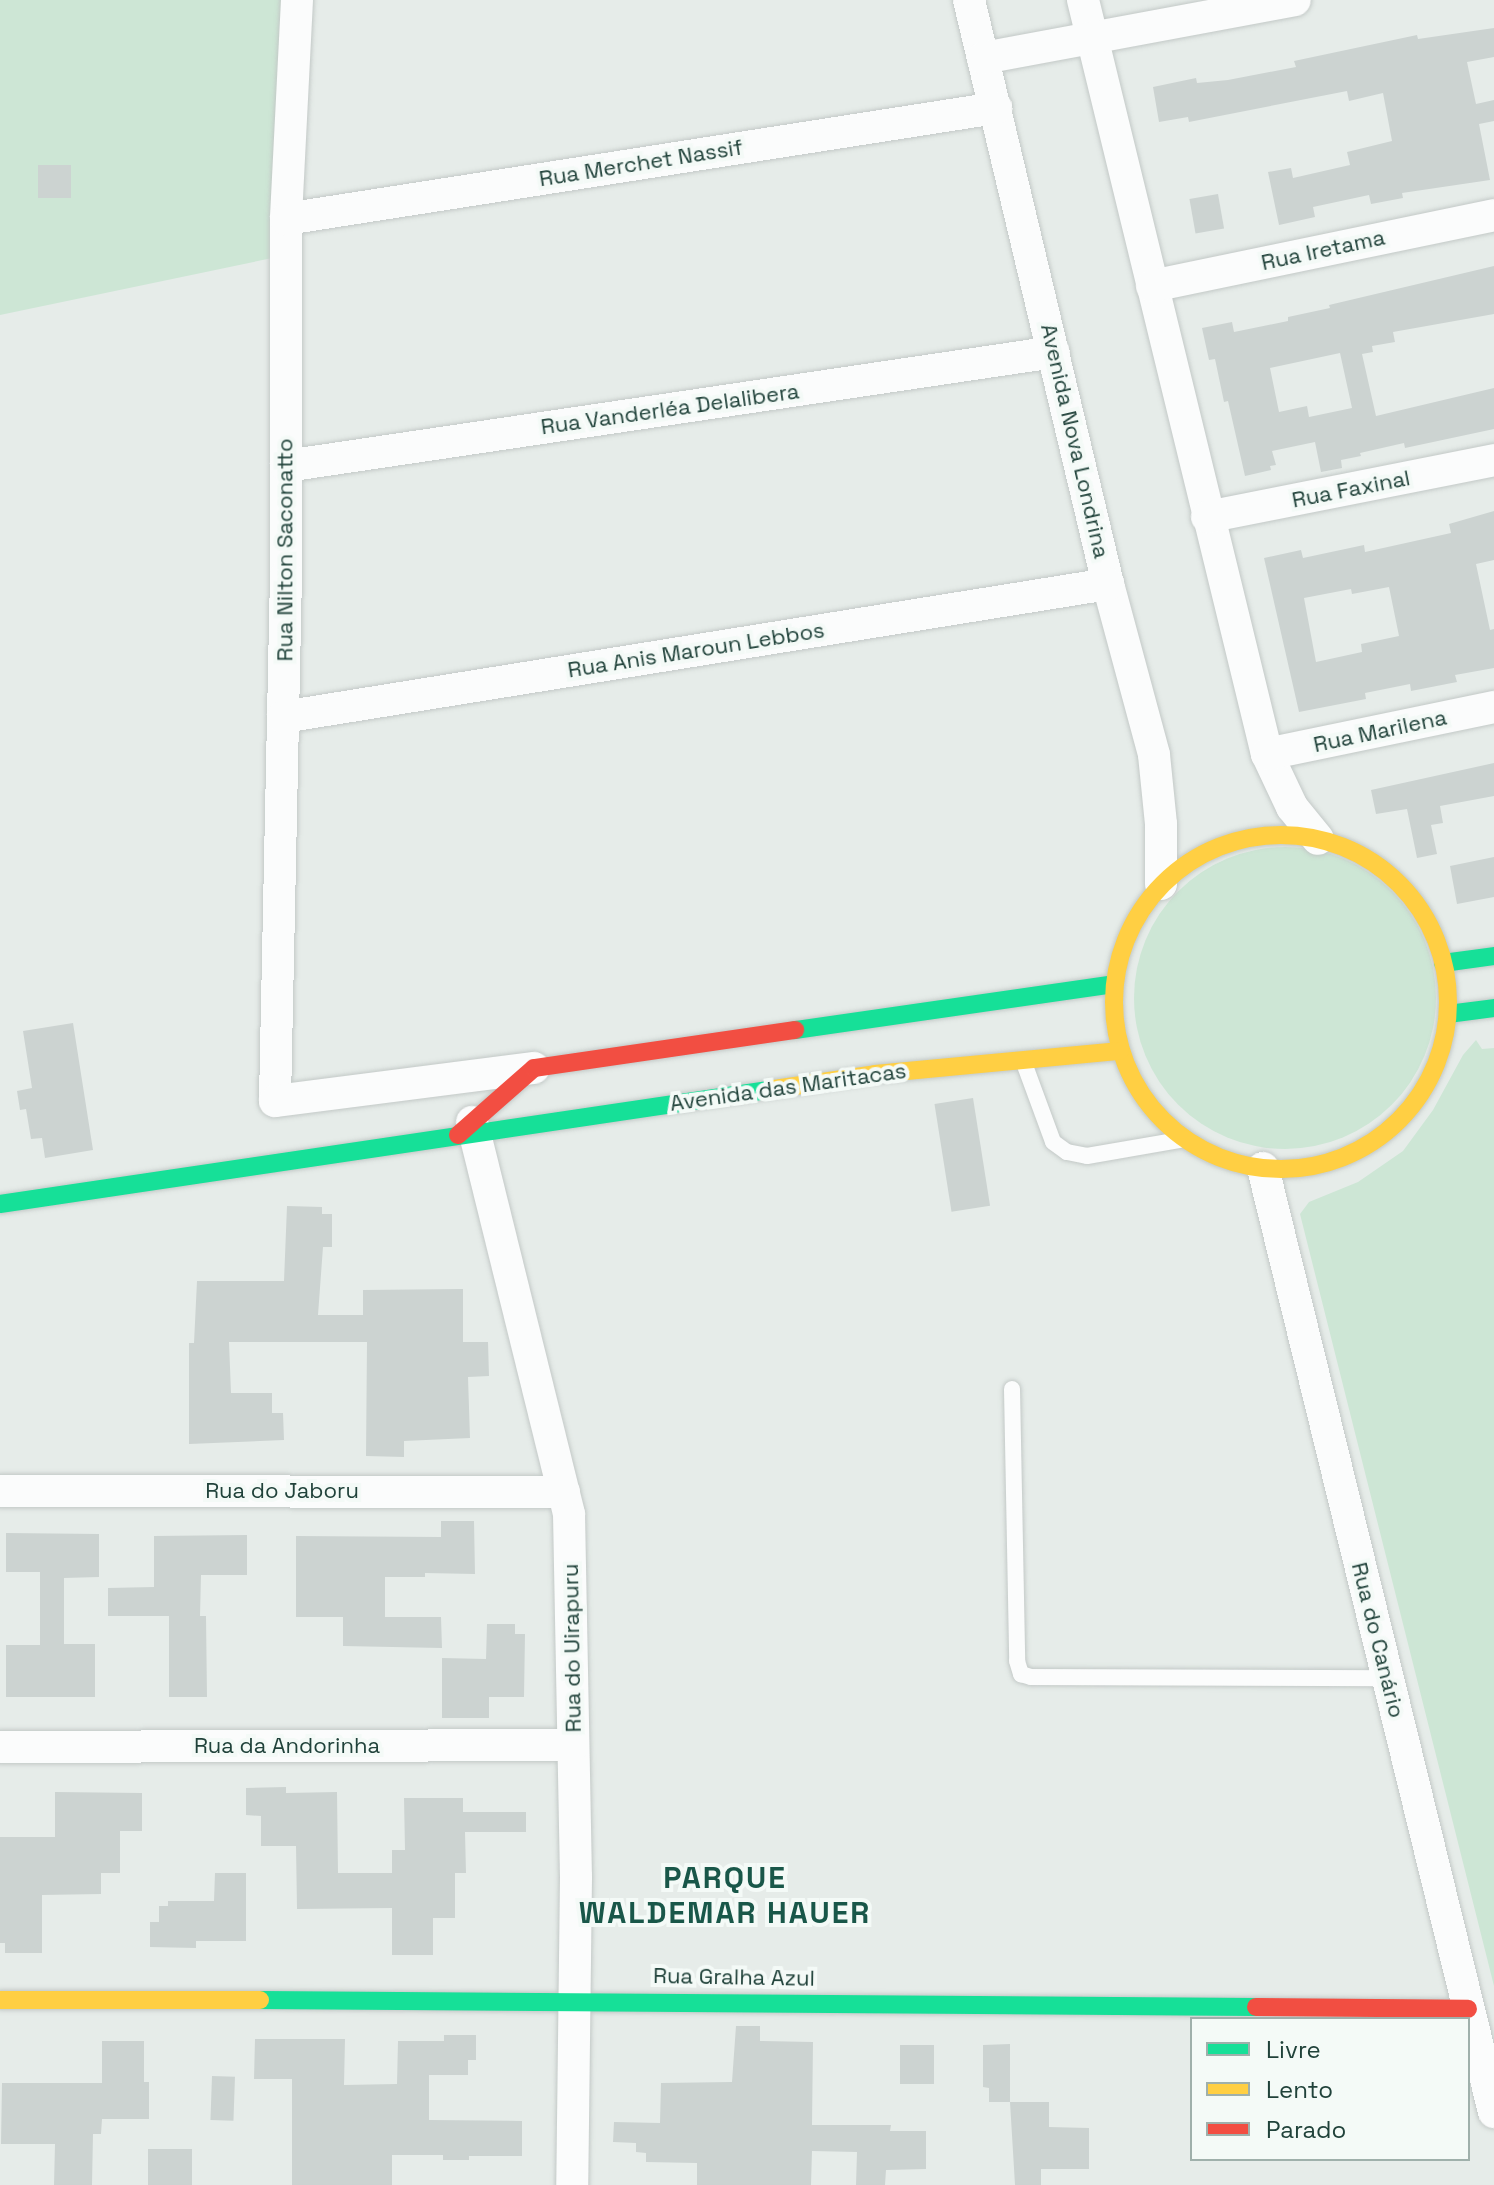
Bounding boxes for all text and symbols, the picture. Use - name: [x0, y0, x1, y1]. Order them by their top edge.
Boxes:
- street label: Rua Merchet Nassif: [537, 134, 745, 192]
- street label: Rua Iretama: [1259, 224, 1387, 276]
- street label: Avenida Nova Londrina: [1035, 321, 1115, 561]
- street label: Rua Vanderléa Delalibera: [539, 378, 801, 440]
- street label: Rua Nilton Saconatto: [272, 438, 298, 662]
- street label: Rua Faxinal: [1290, 465, 1412, 513]
- street label: Rua Anis Maroun Lebbos: [566, 617, 826, 683]
- street label: Rua Marilena: [1311, 704, 1449, 758]
- street label: Avenida das Maritacas: [668, 1057, 908, 1117]
- street label: Rua do Jaboru: [205, 1478, 359, 1504]
- street label: Rua do Canário: [1346, 1560, 1410, 1720]
- street label: Rua do Uirapuru: [557, 1563, 587, 1733]
- street label: Rua da Andorinha: [194, 1733, 380, 1759]
- district label: PARQUE WALDEMAR HAUER: [579, 1860, 871, 1930]
- street label: Rua Gralha Azul: [653, 1962, 815, 1992]
- legend: [1190, 2017, 1470, 2161]
- text: Livre: [1266, 2034, 1321, 2065]
- text: Lento: [1266, 2074, 1333, 2105]
- text: Parado: [1266, 2114, 1346, 2145]

